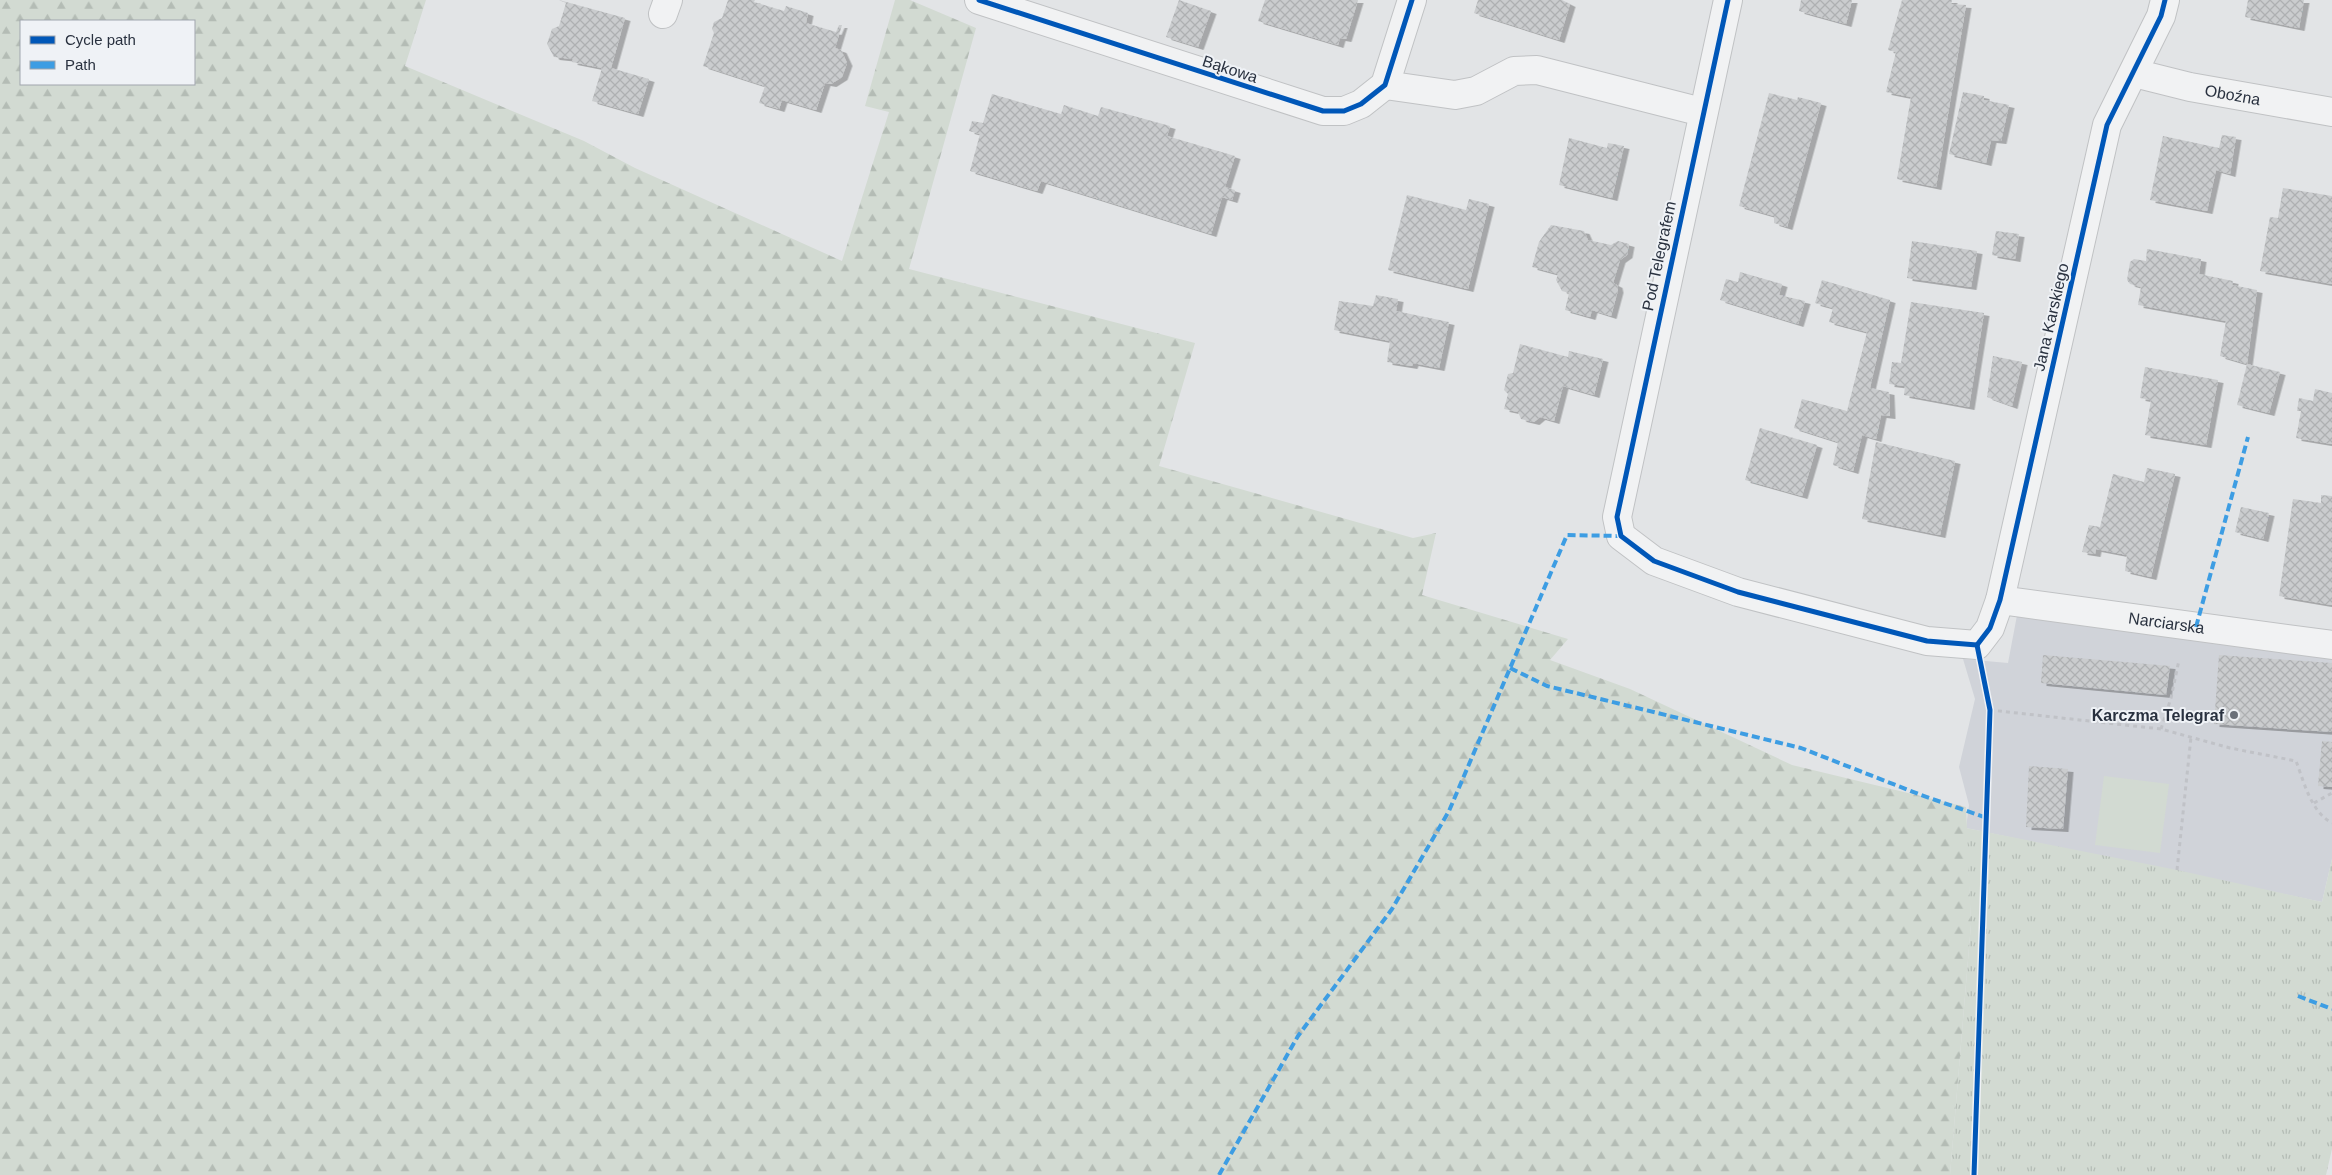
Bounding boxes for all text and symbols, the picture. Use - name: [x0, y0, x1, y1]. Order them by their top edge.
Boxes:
- legend: [20, 20, 195, 85]
- text: Cycle path: [65, 31, 136, 48]
- street label: Bąkowa: [1200, 52, 1260, 86]
- text: Path: [65, 56, 96, 73]
- street label: Oboźna: [2204, 81, 2262, 108]
- street label: Pod Telegrafem: [1639, 200, 1679, 312]
- street label: Jana Karskiego: [2030, 261, 2072, 373]
- street label: Narciarska: [2127, 609, 2206, 636]
- place label: Karczma Telegraf: [2092, 707, 2225, 724]
- marker: Karczma Telegraf: [2228, 709, 2240, 721]

